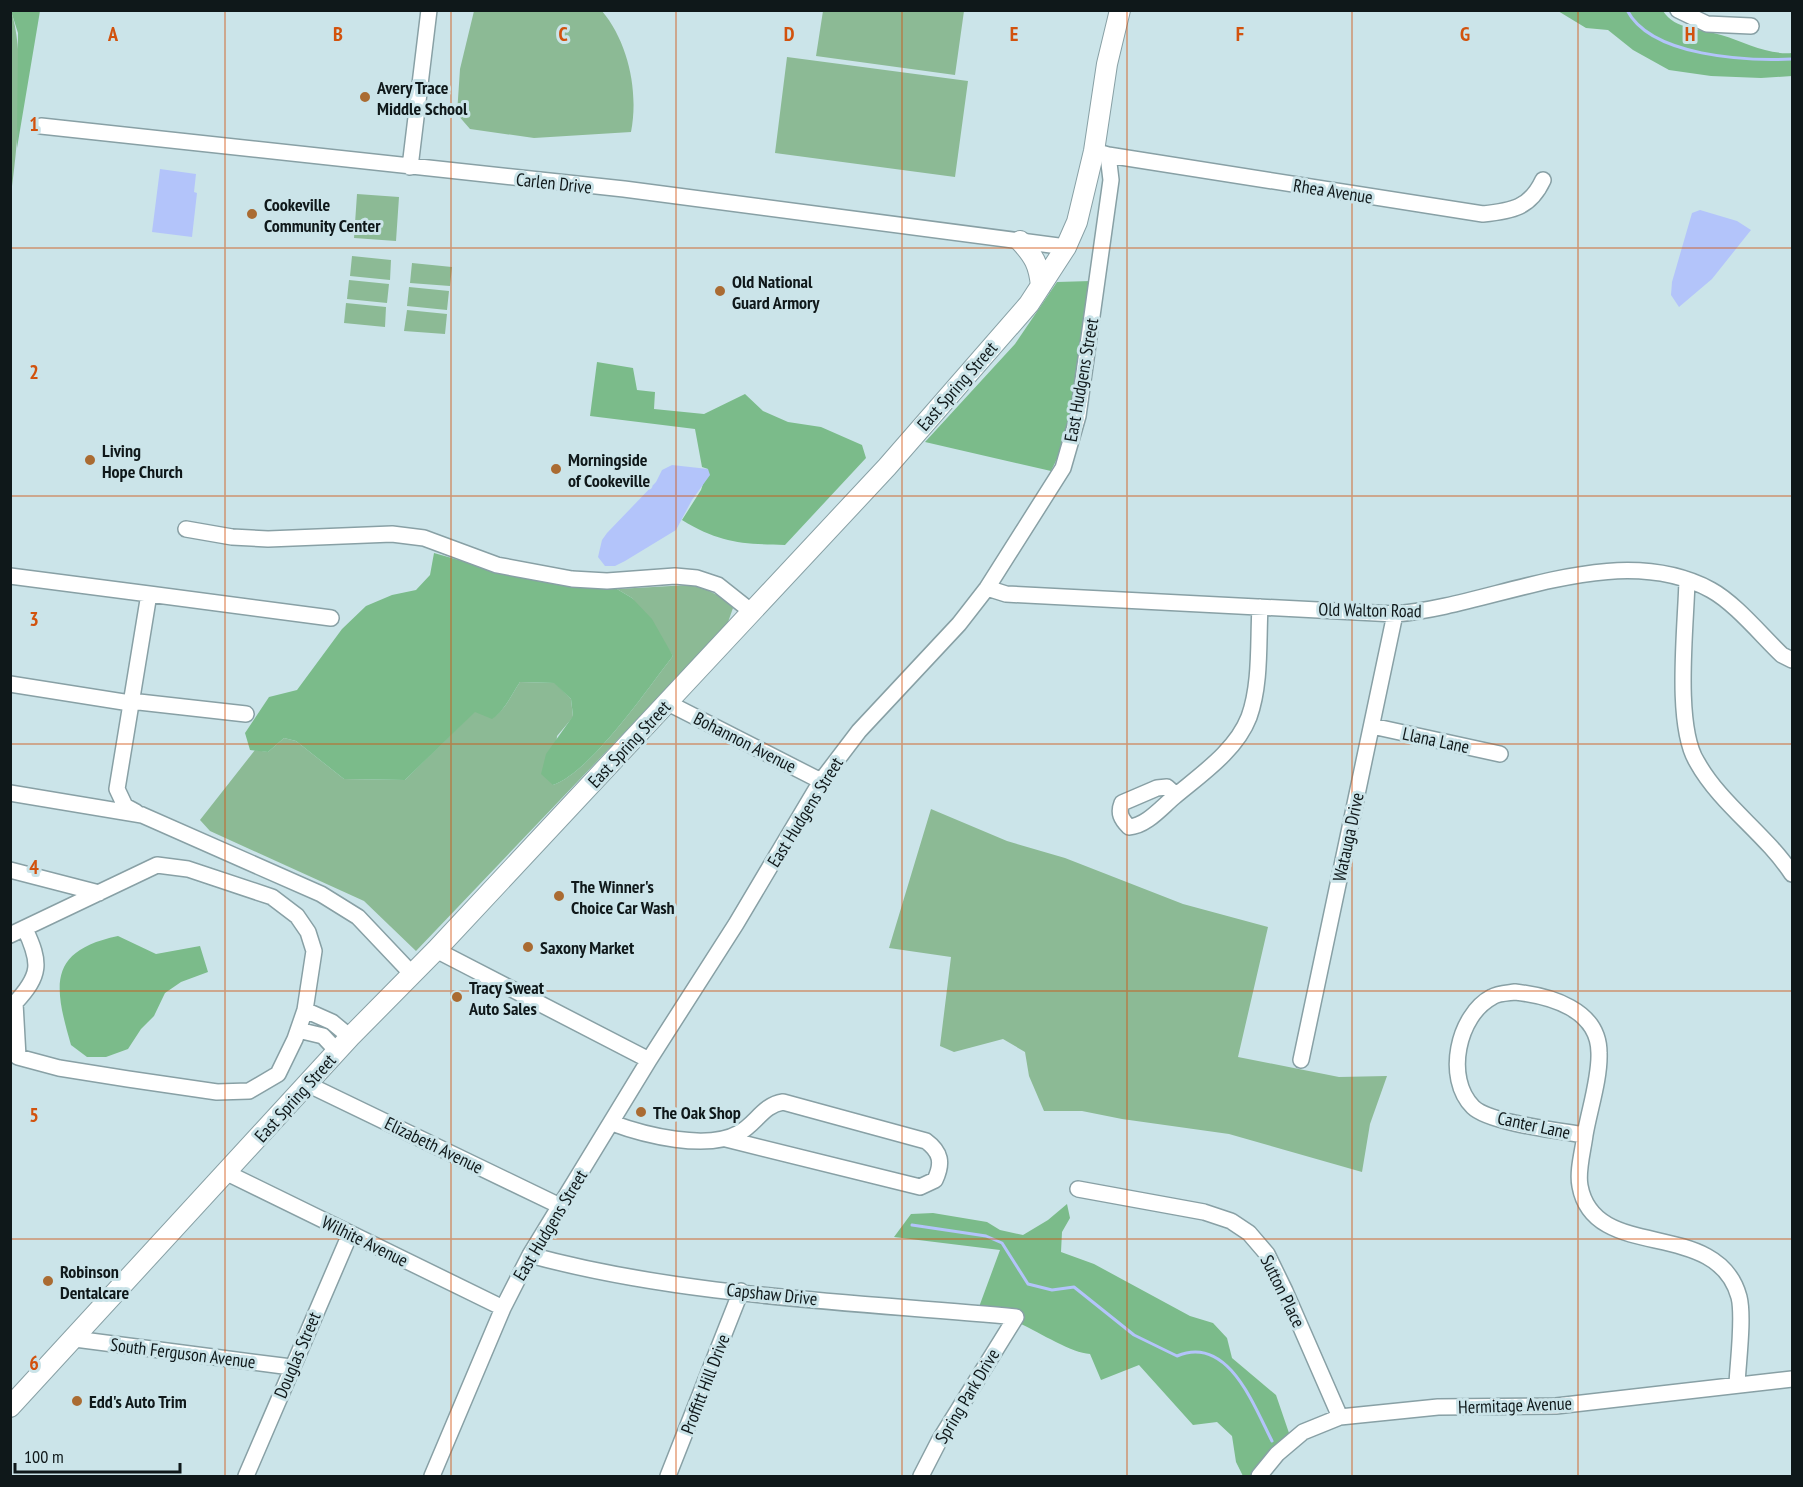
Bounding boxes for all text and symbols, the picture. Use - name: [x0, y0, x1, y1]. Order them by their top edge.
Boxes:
- text: A: [107, 21, 119, 47]
- text: B: [333, 21, 343, 47]
- text: C: [558, 21, 568, 47]
- text: D: [784, 21, 795, 47]
- text: E: [1010, 21, 1018, 47]
- text: F: [1236, 21, 1244, 47]
- text: G: [1460, 21, 1470, 47]
- text: H: [1685, 21, 1695, 47]
- place label: Avery Trace Middle School: [376, 76, 468, 120]
- marker: Avery Trace Middle School: [358, 90, 372, 104]
- text: 1: [29, 111, 39, 137]
- street label: Carlen Drive: [515, 168, 593, 198]
- street label: Rhea Avenue: [1292, 173, 1374, 209]
- place label: Cookeville Community Center: [264, 193, 381, 237]
- marker: Cookeville Community Center: [245, 207, 259, 221]
- place label: Old National Guard Armory: [732, 270, 820, 314]
- marker: Old National Guard Armory: [713, 284, 727, 298]
- street label: East Hudgens Street: [1059, 316, 1103, 444]
- street label: East Spring Street: [912, 337, 1002, 435]
- text: 2: [29, 359, 39, 385]
- place label: Living Hope Church: [102, 439, 183, 483]
- place label: Morningside of Cookeville: [568, 448, 651, 492]
- marker: Living Hope Church: [83, 453, 97, 467]
- marker: Morningside of Cookeville: [549, 462, 563, 476]
- street label: Old Walton Road: [1318, 598, 1422, 622]
- text: 3: [29, 606, 39, 632]
- street label: East Spring Street: [583, 696, 675, 792]
- street label: Bohannon Avenue: [690, 706, 800, 778]
- street label: Llana Lane: [1401, 722, 1471, 758]
- street label: East Hudgens Street: [762, 753, 848, 871]
- street label: Watauga Drive: [1327, 791, 1369, 883]
- text: 4: [29, 854, 39, 880]
- place label: The Winner's Choice Car Wash: [571, 875, 675, 919]
- marker: The Winner's Choice Car Wash: [552, 889, 566, 903]
- place label: Saxony Market: [540, 936, 635, 959]
- marker: Saxony Market: [521, 940, 535, 954]
- place label: Tracy Sweat Auto Sales: [468, 976, 545, 1020]
- marker: Tracy Sweat Auto Sales: [450, 990, 464, 1004]
- street label: East Spring Street: [249, 1049, 341, 1147]
- place label: The Oak Shop: [653, 1101, 741, 1124]
- text: 5: [29, 1102, 39, 1128]
- marker: The Oak Shop: [634, 1105, 648, 1119]
- street label: Canter Lane: [1495, 1106, 1573, 1144]
- street label: Elizabeth Avenue: [381, 1111, 487, 1179]
- street label: East Hudgens Street: [508, 1165, 592, 1285]
- street label: Wilhite Avenue: [318, 1210, 412, 1272]
- street label: Sutton Place: [1256, 1251, 1310, 1331]
- place label: Robinson Dentalcare: [60, 1260, 129, 1304]
- marker: Robinson Dentalcare: [41, 1274, 55, 1288]
- street label: Capshaw Drive: [726, 1278, 818, 1310]
- street label: Douglas Street: [269, 1308, 325, 1402]
- street label: Proffitt Hill Drive: [675, 1331, 735, 1437]
- street label: South Ferguson Avenue: [109, 1333, 257, 1373]
- street label: Spring Park Drive: [930, 1344, 1004, 1448]
- text: 6: [29, 1350, 39, 1376]
- place label: Edd's Auto Trim: [89, 1390, 187, 1413]
- street label: Hermitage Avenue: [1458, 1392, 1572, 1418]
- marker: Edd's Auto Trim: [70, 1394, 84, 1408]
- scale bar: [15, 1436, 180, 1474]
- text: 100 m: [24, 1445, 64, 1468]

